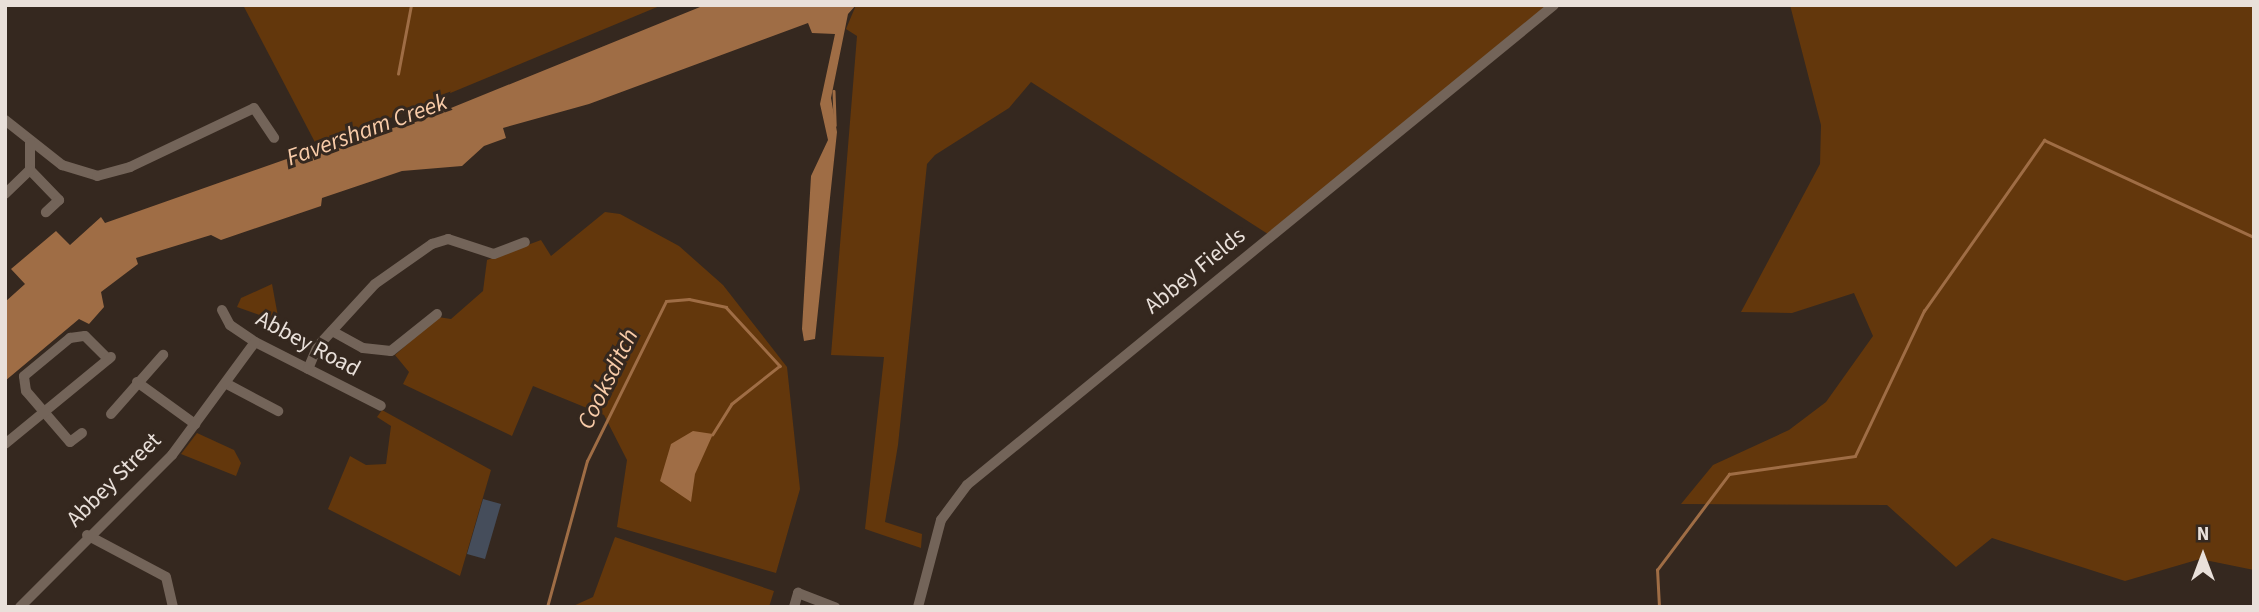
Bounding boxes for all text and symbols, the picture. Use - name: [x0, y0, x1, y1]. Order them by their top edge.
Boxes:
- water label: Faversham Creek: [283, 88, 451, 172]
- street label: Abbey Fields: [1139, 222, 1251, 320]
- street label: Abbey Road: [251, 305, 365, 383]
- water label: Cooksditch: [571, 324, 645, 434]
- street label: Abbey Street: [61, 427, 167, 533]
- north arrow: [2168, 521, 2238, 591]
- text: N: [2197, 521, 2209, 548]

